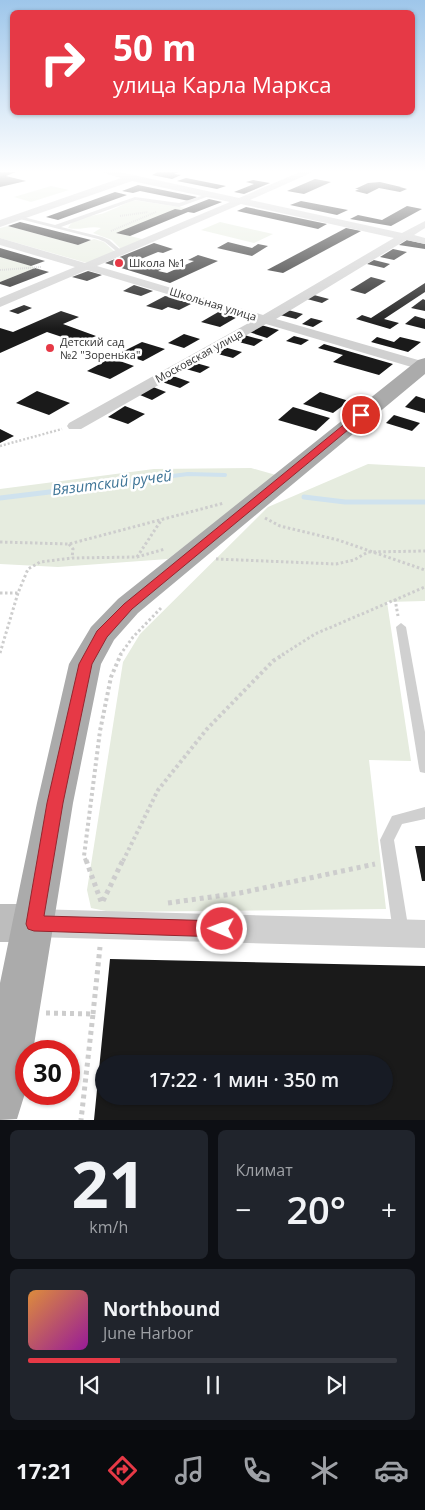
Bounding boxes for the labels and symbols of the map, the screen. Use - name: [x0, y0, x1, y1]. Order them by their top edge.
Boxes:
- place label: Школа №1: [129, 255, 185, 270]
- marker: Школа №1: [113, 257, 125, 269]
- street label: Школьная улица: [168, 283, 258, 324]
- street label: Московская улица: [152, 325, 245, 386]
- place label: Детский сад №2 "Зоренька": [60, 334, 140, 362]
- marker: Детский сад №2 "Зоренька": [44, 342, 56, 354]
- pin: [340, 394, 382, 436]
- water label: Вязитский ручей: [51, 465, 173, 499]
- position arrow: [195, 902, 247, 954]
- speed limit sign: 30: [15, 1040, 80, 1105]

